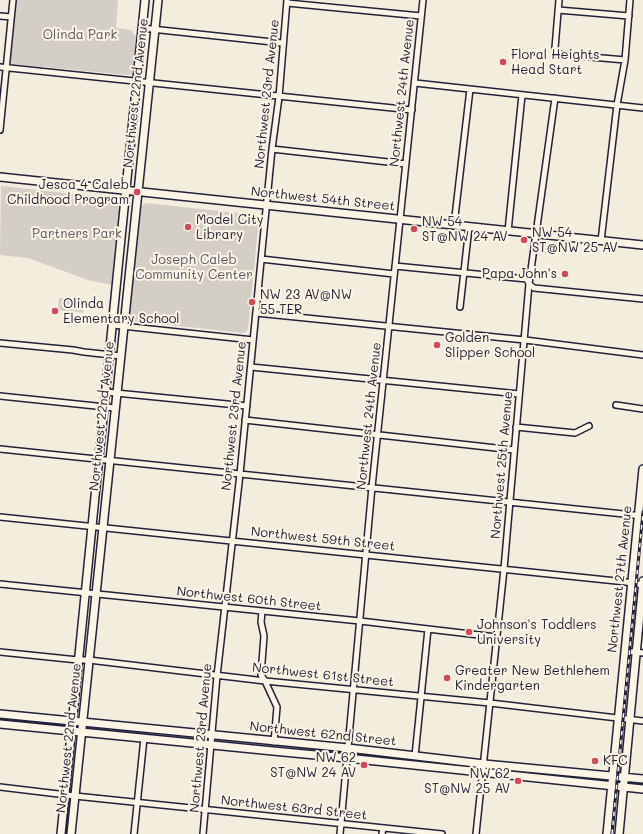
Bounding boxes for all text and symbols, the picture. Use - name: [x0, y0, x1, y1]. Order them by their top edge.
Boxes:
- street label: Northwest 22nd Avenue: [120, 17, 152, 169]
- street label: Northwest 24th Avenue: [386, 18, 418, 168]
- street label: Northwest 23rd Avenue: [251, 19, 283, 169]
- park label: Olinda Park: [43, 27, 117, 43]
- place label: Floral Heights Head Start: [511, 47, 599, 78]
- marker: Floral Heights Head Start: [498, 57, 508, 67]
- place label: Jesca 4 Caleb Childhood Program: [7, 177, 129, 208]
- street label: Northwest 54th Street: [250, 184, 396, 214]
- marker: Jesca 4 Caleb Childhood Program: [132, 187, 142, 197]
- place label: Model City Library: [196, 212, 264, 243]
- place label: NW 54 ST@NW 24 AV: [422, 214, 508, 245]
- marker: Model City Library: [183, 222, 193, 232]
- marker: NW 54 ST@NW 24 AV: [409, 224, 419, 234]
- place label: NW 54 ST@NW 25 AV: [532, 225, 618, 256]
- park label: Partners Park: [32, 226, 122, 242]
- marker: NW 54 ST@NW 25 AV: [519, 235, 529, 245]
- park label: Joseph Caleb Community Center: [135, 252, 253, 283]
- place label: Papa John's: [482, 266, 557, 282]
- marker: Papa John's: [560, 269, 570, 279]
- place label: NW 23 AV@NW 55 TER: [260, 287, 352, 318]
- place label: Olinda Elementary School: [63, 296, 180, 327]
- marker: NW 23 AV@NW 55 TER: [247, 297, 257, 307]
- marker: Olinda Elementary School: [50, 306, 60, 316]
- place label: Golden Slipper School: [445, 330, 535, 361]
- street label: Northwest 22nd Avenue: [86, 340, 118, 492]
- marker: Golden Slipper School: [432, 340, 442, 350]
- street label: Northwest 23rd Avenue: [218, 341, 250, 491]
- street label: Northwest 24th Avenue: [353, 341, 385, 491]
- street label: Northwest 25th Avenue: [488, 390, 516, 540]
- street label: Northwest 27th Avenue: [605, 505, 635, 653]
- street label: Northwest 59th Street: [250, 524, 396, 554]
- street label: Northwest 60th Street: [176, 584, 322, 614]
- place label: Johnson's Toddlers University: [477, 617, 597, 648]
- marker: Johnson's Toddlers University: [464, 627, 474, 637]
- street label: Northwest 61st Street: [251, 660, 395, 690]
- street label: Northwest 22nd Avenue: [53, 662, 85, 814]
- street label: Northwest 23rd Avenue: [187, 663, 215, 813]
- place label: Greater New Bethlehem Kindergarten: [455, 663, 610, 694]
- marker: Greater New Bethlehem Kindergarten: [442, 673, 452, 683]
- street label: Northwest 62nd Street: [249, 719, 397, 749]
- place label: NW 62 ST@NW 24 AV: [270, 750, 356, 781]
- place label: KFC: [603, 753, 627, 769]
- marker: KFC: [590, 756, 600, 766]
- marker: NW 62 ST@NW 24 AV: [359, 760, 369, 770]
- place label: NW 62 ST@NW 25 AV: [424, 766, 510, 797]
- marker: NW 62 ST@NW 25 AV: [513, 776, 523, 786]
- street label: Northwest 63rd Street: [220, 793, 368, 823]

